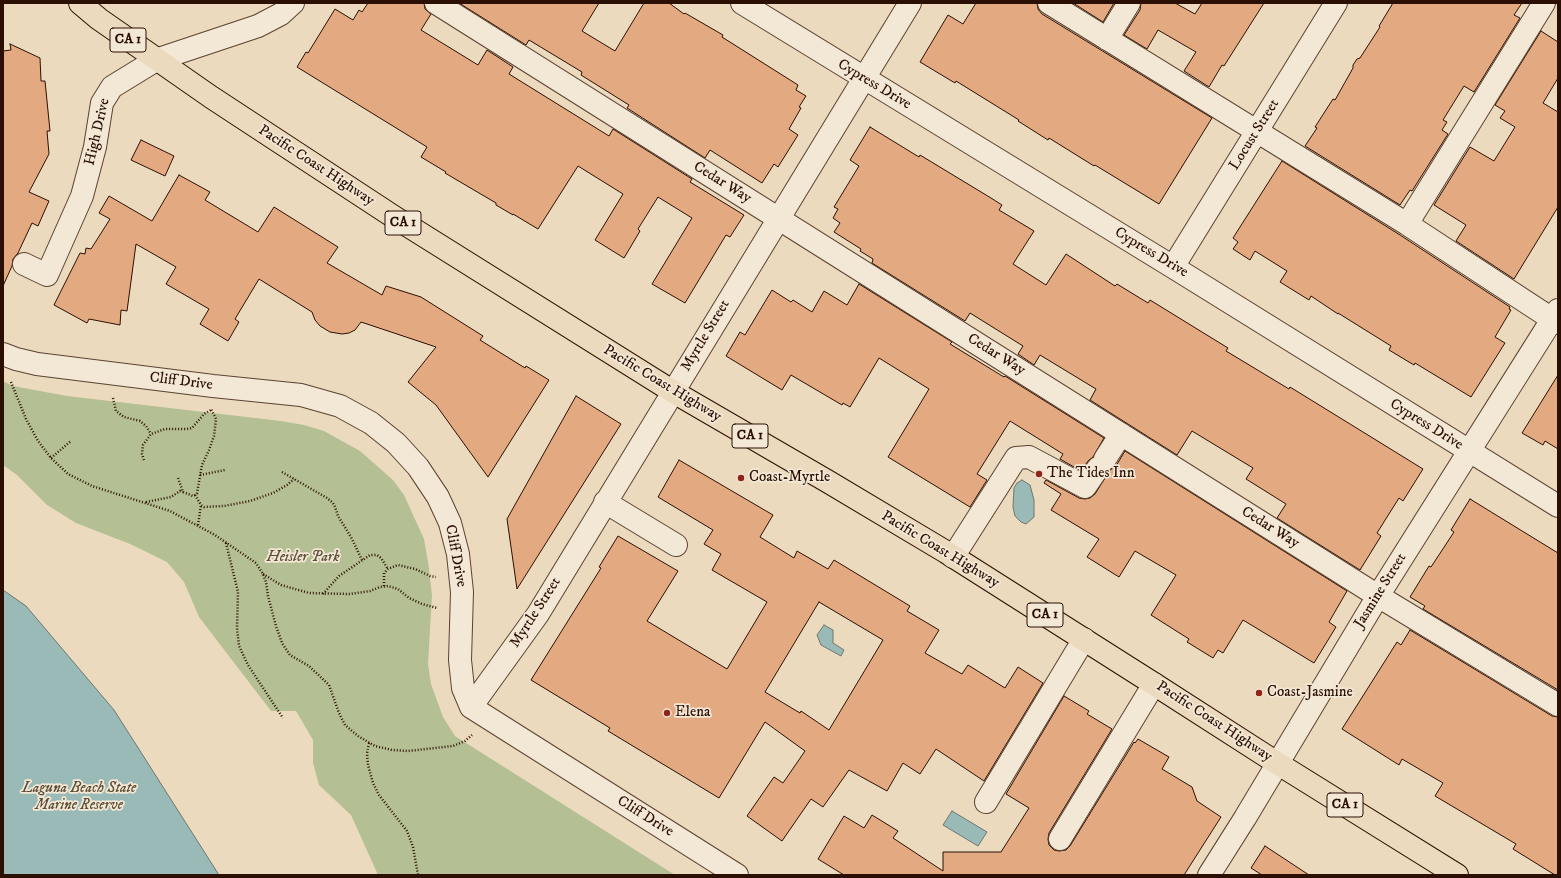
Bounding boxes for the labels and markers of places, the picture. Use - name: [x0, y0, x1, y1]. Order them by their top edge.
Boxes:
- place label: The Tides Inn: [1047, 465, 1135, 483]
- place label: Coast-Myrtle: [749, 469, 830, 487]
- marker: The Tides Inn: [1034, 469, 1044, 479]
- marker: Coast-Myrtle: [736, 473, 746, 483]
- place label: Coast-Jasmine: [1267, 684, 1353, 702]
- marker: Coast-Jasmine: [1254, 688, 1264, 698]
- place label: Elena: [675, 704, 710, 722]
- marker: Elena: [662, 708, 672, 718]

